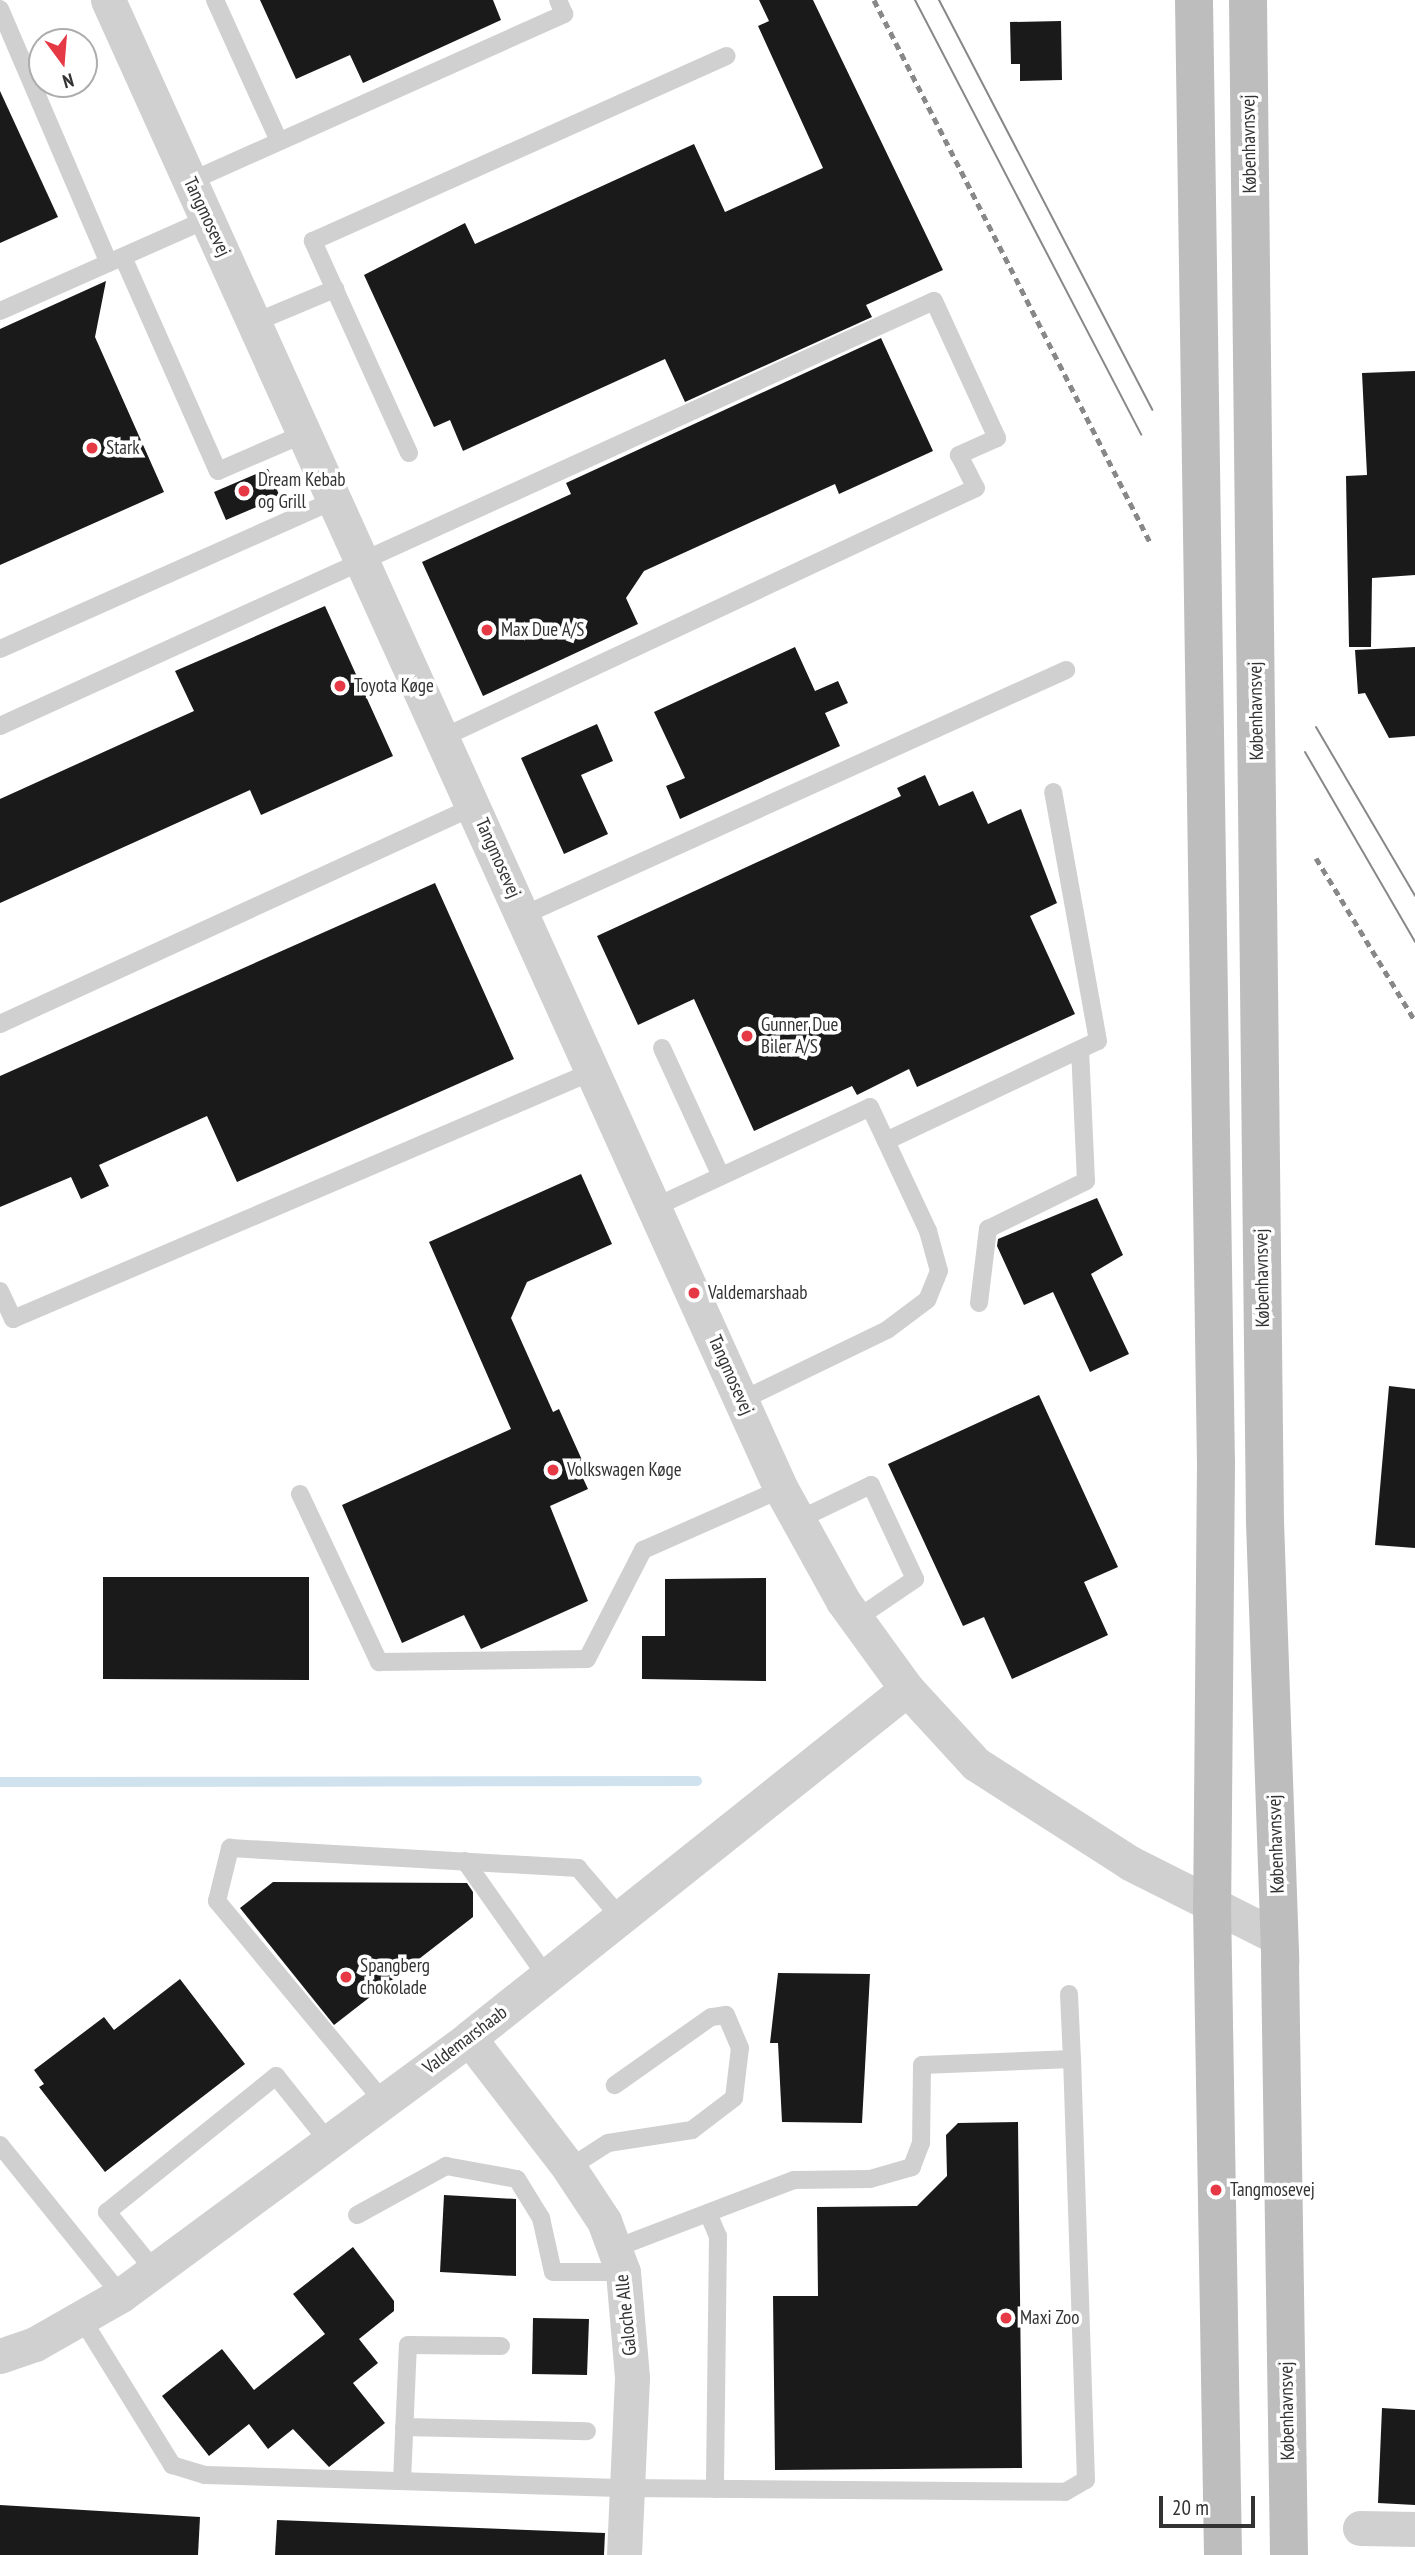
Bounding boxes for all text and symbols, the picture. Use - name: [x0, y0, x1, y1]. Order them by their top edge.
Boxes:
- north arrow: [28, 28, 98, 98]
- text: N: [60, 68, 76, 94]
- street label: Københavnsvej: [1237, 94, 1261, 194]
- street label: Tangmosevej: [179, 174, 235, 260]
- place label: Stark: [106, 437, 140, 459]
- marker: Stark: [84, 440, 100, 456]
- place label: Dream Kebab og Grill: [258, 469, 346, 513]
- marker: Dream Kebab og Grill: [236, 483, 252, 499]
- place label: Max Due A/S: [501, 619, 585, 641]
- marker: Max Due A/S: [479, 622, 495, 638]
- street label: Københavnsvej: [1244, 661, 1268, 761]
- place label: Toyota Køge: [354, 675, 434, 697]
- marker: Toyota Køge: [332, 678, 348, 694]
- street label: Tangmosevej: [470, 815, 526, 901]
- place label: Gunner Due Biler A/S: [761, 1014, 838, 1058]
- marker: Gunner Due Biler A/S: [739, 1028, 755, 1044]
- street label: Københavnsvej: [1250, 1228, 1274, 1328]
- place label: Valdemarshaab: [708, 1282, 808, 1304]
- marker: Valdemarshaab: [686, 1285, 702, 1301]
- street label: Tangmosevej: [703, 1332, 759, 1418]
- place label: Volkswagen Køge: [567, 1459, 681, 1481]
- marker: Volkswagen Køge: [545, 1462, 561, 1478]
- street label: Københavnsvej: [1263, 1794, 1289, 1894]
- place label: Spangberg chokolade: [360, 1955, 430, 1999]
- marker: Spangberg chokolade: [338, 1969, 354, 1985]
- street label: Valdemarshaab: [418, 2001, 512, 2079]
- place label: Tangmosevej: [1230, 2179, 1315, 2201]
- marker: Tangmosevej: [1208, 2182, 1224, 2198]
- street label: Galoche Alle: [610, 2273, 642, 2357]
- place label: Maxi Zoo: [1020, 2307, 1080, 2329]
- marker: Maxi Zoo: [998, 2310, 1014, 2326]
- street label: Københavnsvej: [1275, 2361, 1299, 2461]
- scale bar: [1163, 2482, 1259, 2526]
- text: 20 m: [1172, 2494, 1209, 2521]

